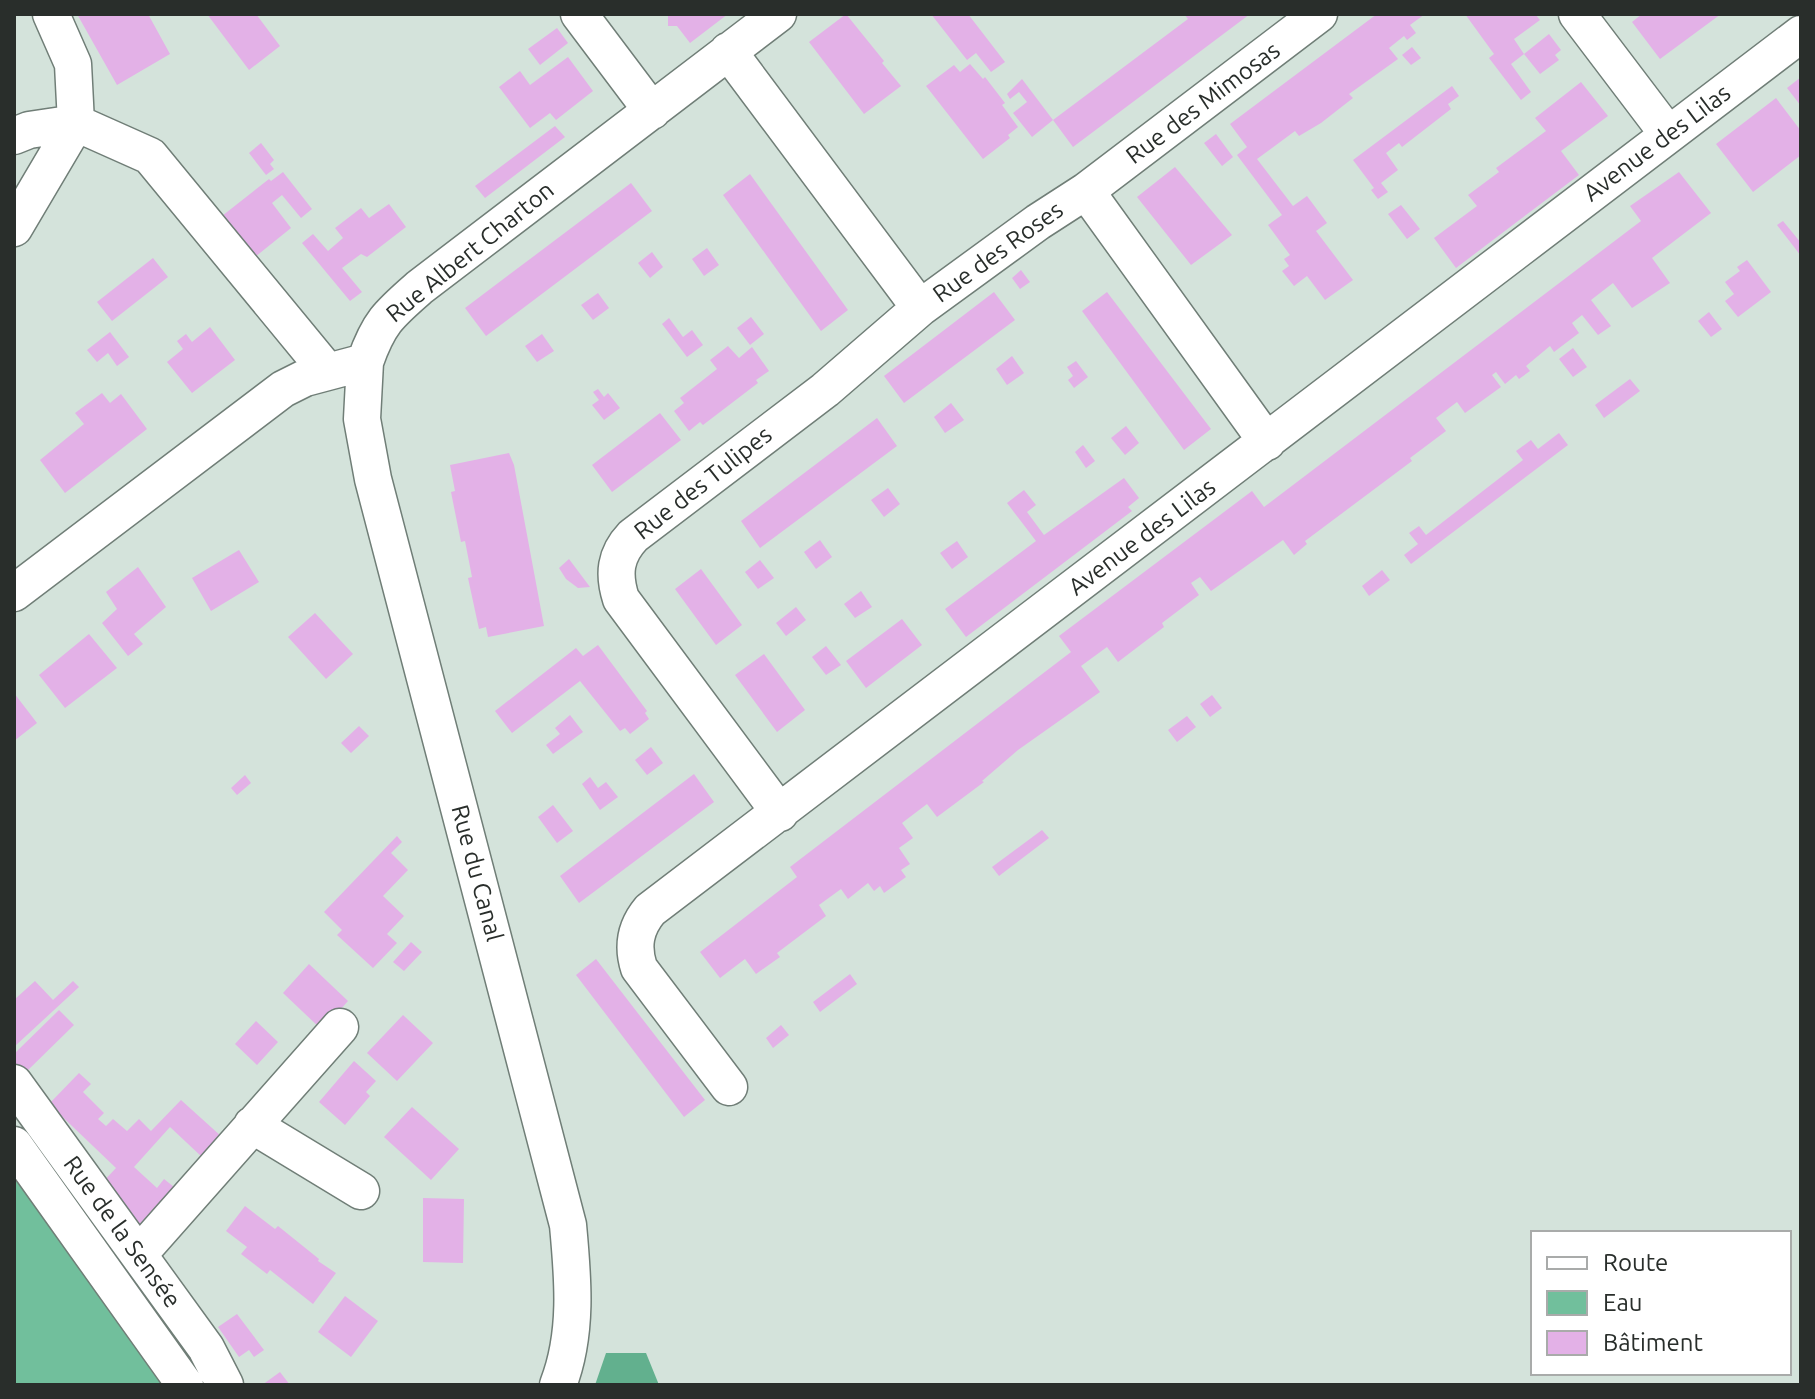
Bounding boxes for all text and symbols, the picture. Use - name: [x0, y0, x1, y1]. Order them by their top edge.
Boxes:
- street label: Rue des Mimosas: [1121, 36, 1285, 169]
- street label: Avenue des Lilas: [1578, 79, 1735, 207]
- street label: Rue Albert Charton: [381, 176, 559, 327]
- street label: Rue des Roses: [928, 196, 1068, 308]
- street label: Rue des Tulipes: [629, 421, 777, 545]
- street label: Avenue des Lilas: [1063, 473, 1220, 601]
- street label: Rue du Canal: [446, 802, 509, 944]
- street label: Rue de la Sensée: [58, 1151, 186, 1313]
- legend: [1531, 1231, 1791, 1375]
- text: Route: [1603, 1249, 1668, 1276]
- text: Eau: [1603, 1289, 1642, 1316]
- text: Bâtiment: [1603, 1329, 1704, 1356]

